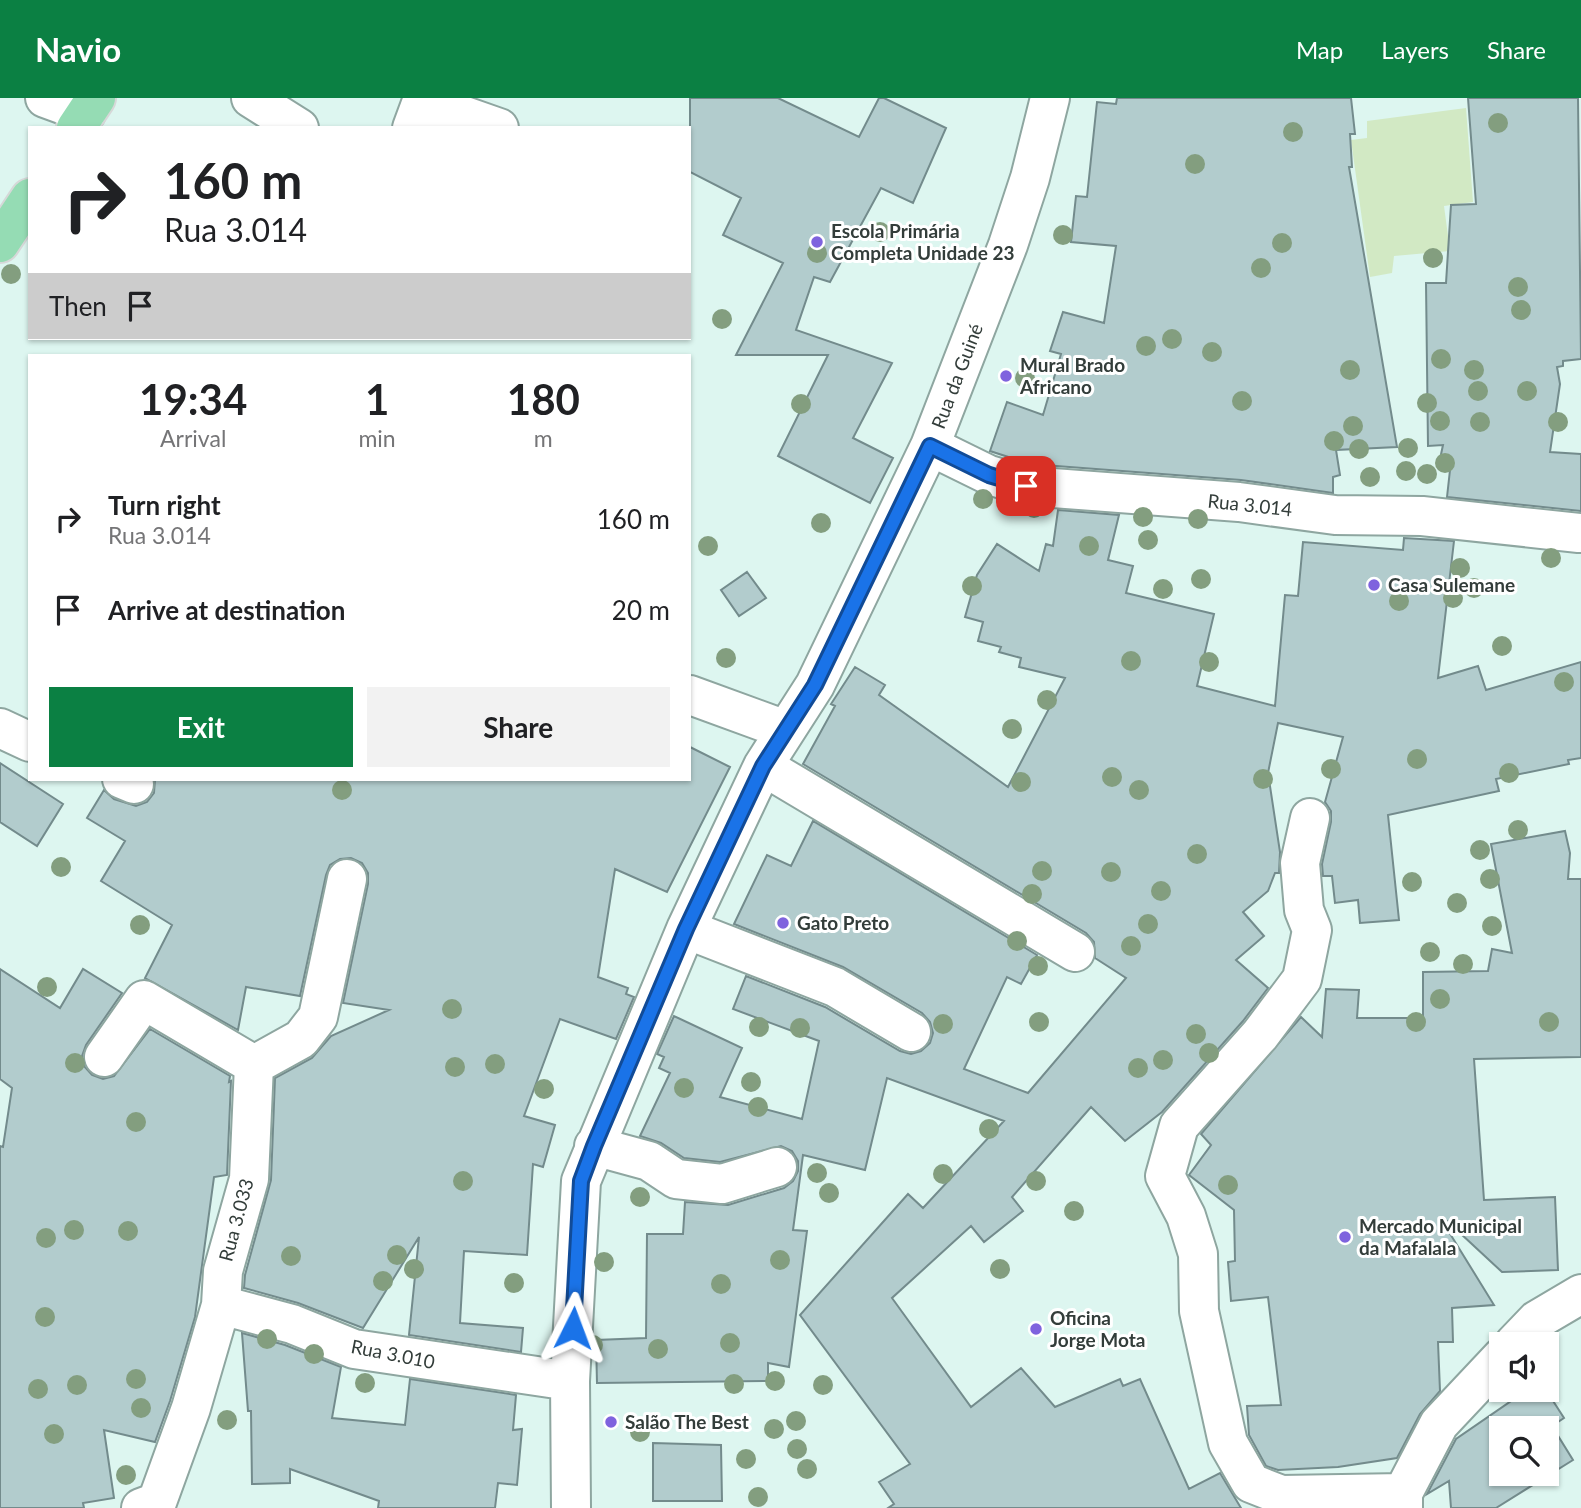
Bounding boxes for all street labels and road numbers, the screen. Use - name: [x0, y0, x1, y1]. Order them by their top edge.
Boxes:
- street label: Rua da Guiné: [926, 320, 987, 432]
- street label: Rua 3.014: [1207, 489, 1294, 520]
- street label: Rua 3.033: [213, 1176, 258, 1264]
- street label: Rua 3.010: [349, 1334, 437, 1373]

